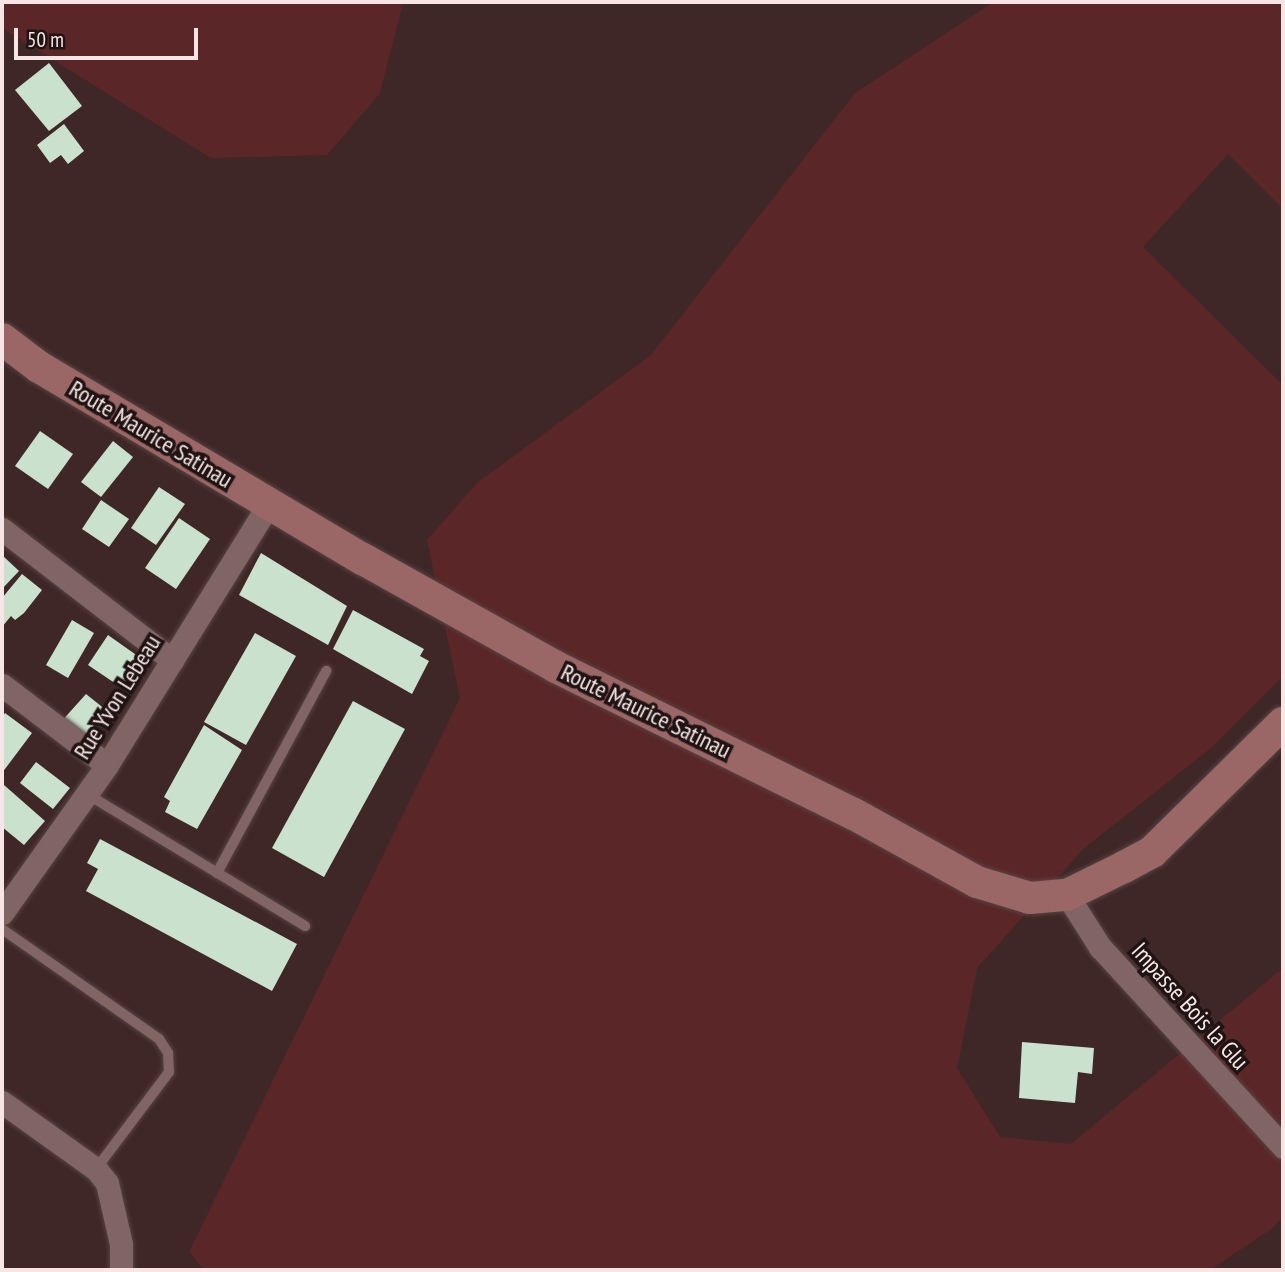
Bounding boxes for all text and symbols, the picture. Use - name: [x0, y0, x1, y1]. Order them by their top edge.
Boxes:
- scale bar: [18, 14, 201, 58]
- text: 50 m: [27, 26, 64, 53]
- street label: Route Maurice Satinau: [64, 374, 238, 494]
- street label: Rue Yvon Lebeau: [67, 629, 167, 765]
- street label: Route Maurice Satinau: [556, 657, 736, 765]
- street label: Impasse Bois la Glu: [1126, 937, 1254, 1075]

